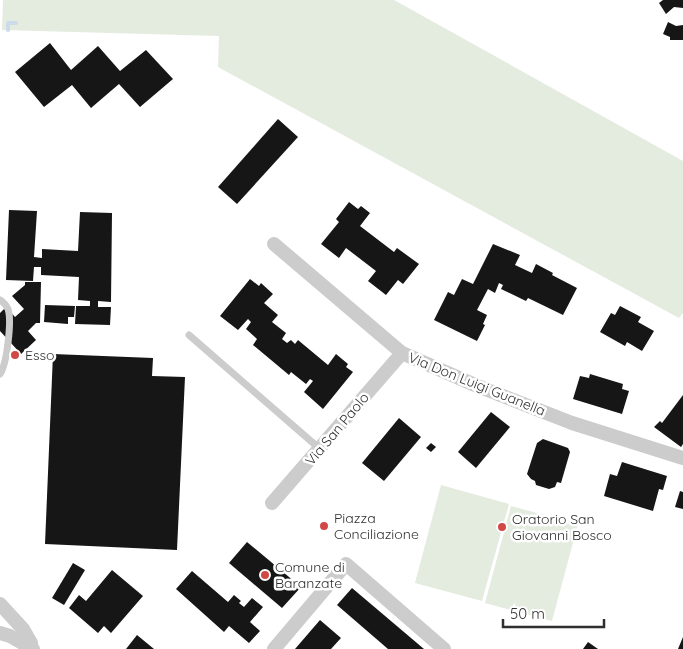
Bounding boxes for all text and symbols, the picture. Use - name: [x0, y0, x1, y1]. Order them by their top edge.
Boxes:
- place label: Esso: [25, 346, 55, 364]
- street label: Via Don Luigi Guanella: [406, 348, 548, 420]
- marker: Esso: [9, 349, 21, 361]
- street label: Via San Paolo: [301, 389, 373, 469]
- place label: Piazza Conciliazione: [334, 509, 419, 543]
- place label: Oratorio San Giovanni Bosco: [512, 510, 612, 544]
- marker: Piazza Conciliazione: [318, 520, 330, 532]
- marker: Oratorio San Giovanni Bosco: [496, 521, 508, 533]
- place label: Comune di Baranzate: [275, 558, 345, 592]
- marker: Comune di Baranzate: [259, 569, 271, 581]
- scale bar: [503, 596, 604, 628]
- text: 50 m: [510, 604, 545, 623]

